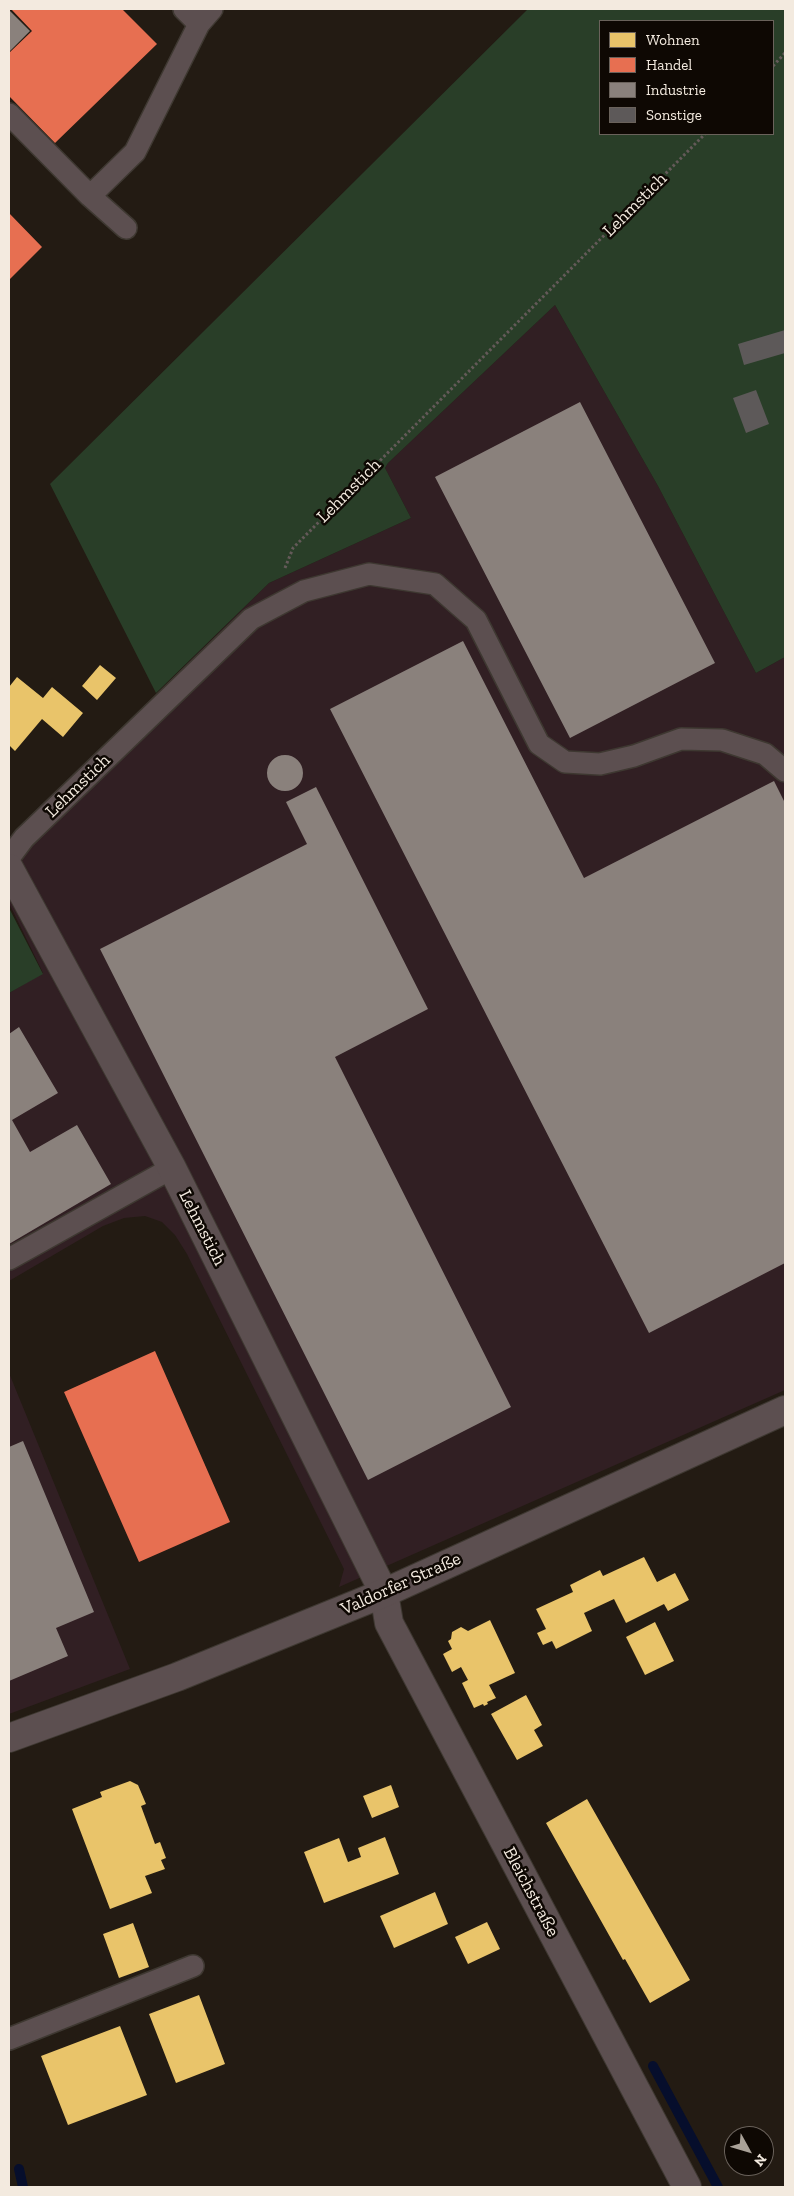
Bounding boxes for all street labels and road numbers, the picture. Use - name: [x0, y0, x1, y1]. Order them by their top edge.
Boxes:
- street label: Lehmstich: [598, 168, 672, 242]
- street label: Lehmstich: [312, 454, 386, 528]
- street label: Lehmstich: [41, 750, 115, 822]
- street label: Lehmstich: [174, 1187, 230, 1269]
- street label: Valdorfer Straße: [338, 1548, 464, 1620]
- street label: Bleichstraße: [498, 1843, 564, 1941]

